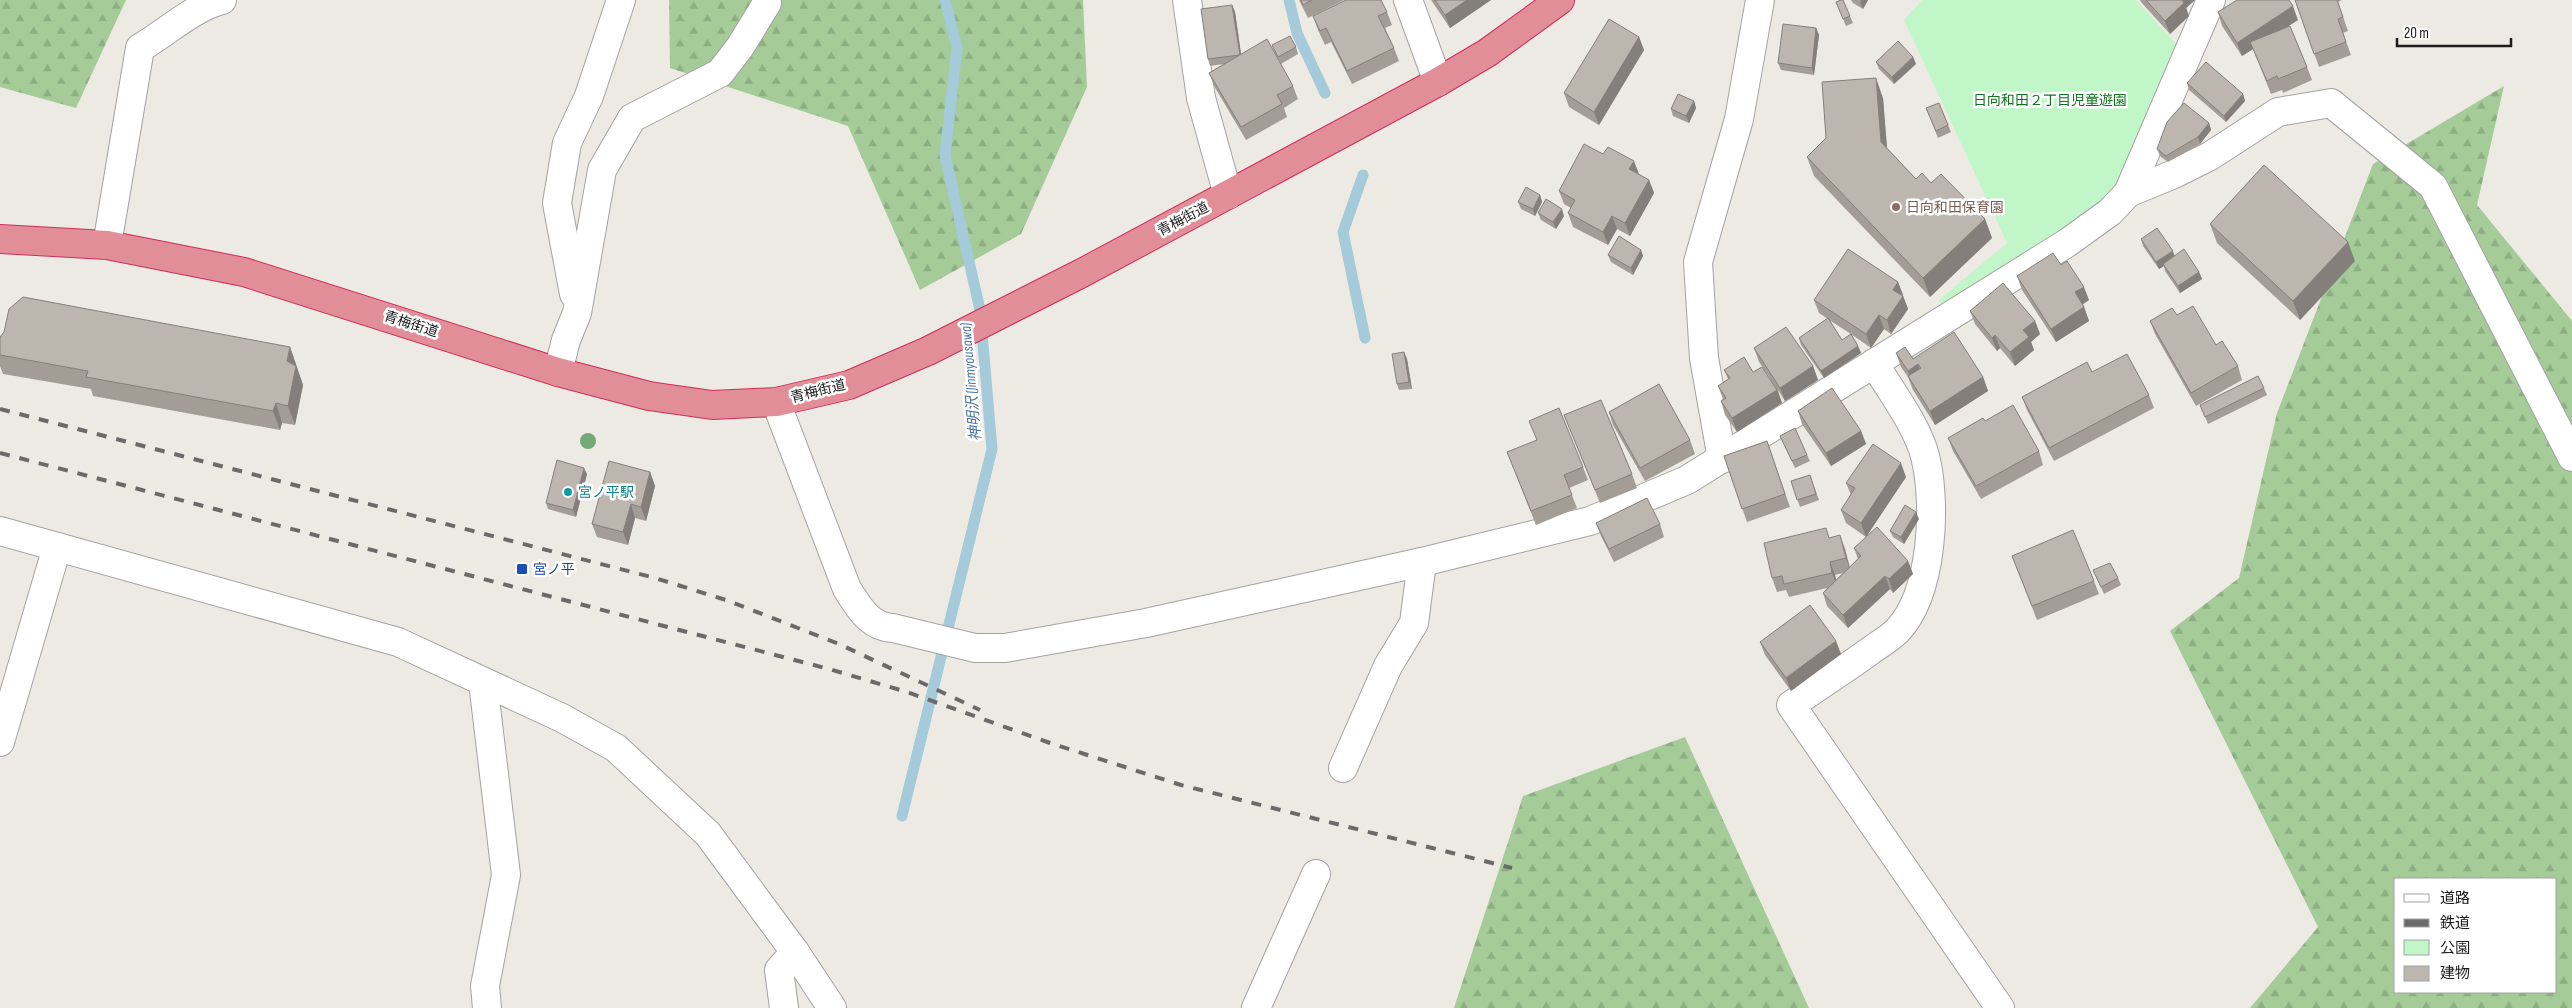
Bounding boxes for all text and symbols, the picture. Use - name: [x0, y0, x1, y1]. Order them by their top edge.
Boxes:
- scale bar: [2397, 15, 2511, 47]
- text: 20 m: [2404, 24, 2429, 43]
- park label: 日向和田２丁目児童遊園: [1973, 92, 2127, 109]
- street label: 青梅街道: [1154, 198, 1212, 240]
- place label: 日向和田保育園: [1906, 199, 2004, 216]
- marker: 日向和田保育園: [1890, 201, 1902, 213]
- street label: 青梅街道: [382, 307, 440, 341]
- water label: 神明沢 (Jinmyousawa): [956, 321, 986, 442]
- street label: 青梅街道: [789, 376, 847, 406]
- place label: 宮ノ平駅: [578, 484, 634, 501]
- marker: 宮ノ平駅: [562, 486, 574, 498]
- place label: 宮ノ平: [533, 561, 575, 578]
- marker: 宮ノ平: [515, 562, 529, 576]
- legend: [2394, 878, 2557, 993]
- text: 道路: [2440, 889, 2470, 908]
- text: 鉄道: [2440, 914, 2470, 933]
- text: 公園: [2440, 939, 2470, 958]
- text: 建物: [2440, 964, 2470, 983]

